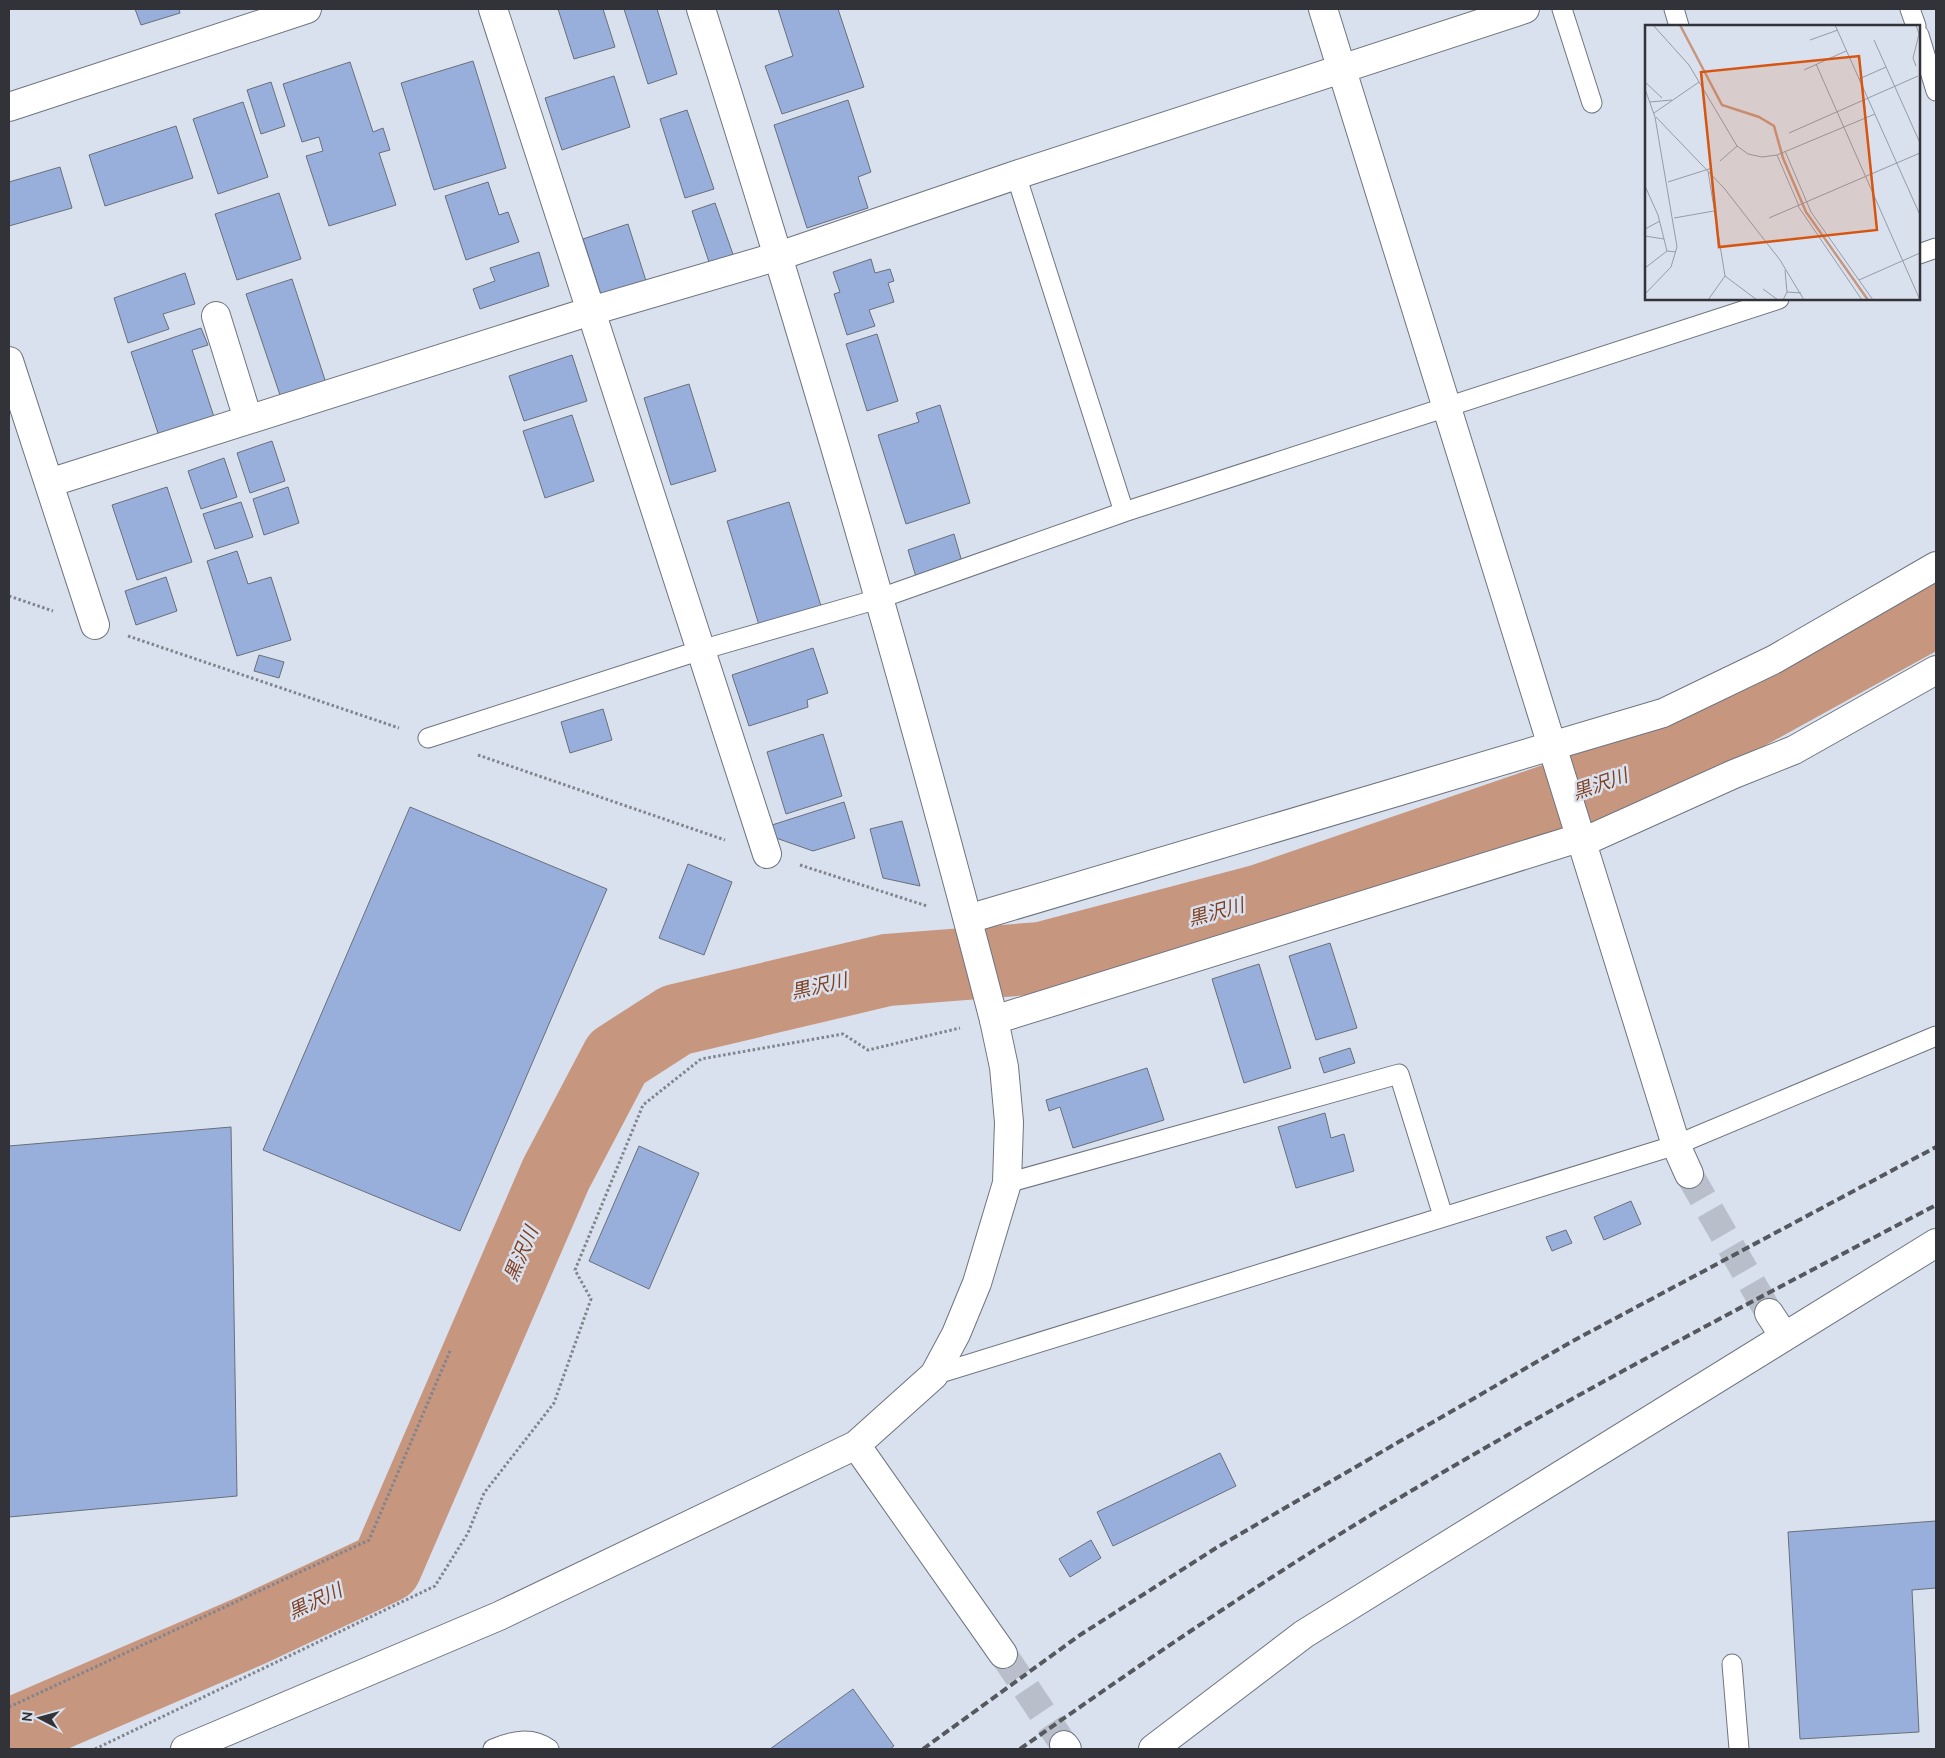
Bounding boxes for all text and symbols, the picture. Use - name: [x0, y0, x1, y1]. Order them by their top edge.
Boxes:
- inset map: [1645, 25, 1920, 300]
- water label: 黒沢川: [1569, 763, 1633, 804]
- water label: 黒沢川: [1185, 893, 1248, 930]
- water label: 黒沢川: [789, 968, 851, 1004]
- water label: 黒沢川: [499, 1221, 544, 1285]
- water label: 黒沢川: [284, 1578, 347, 1623]
- north arrow: [15, 1693, 65, 1743]
- text: N: [18, 1711, 37, 1723]

